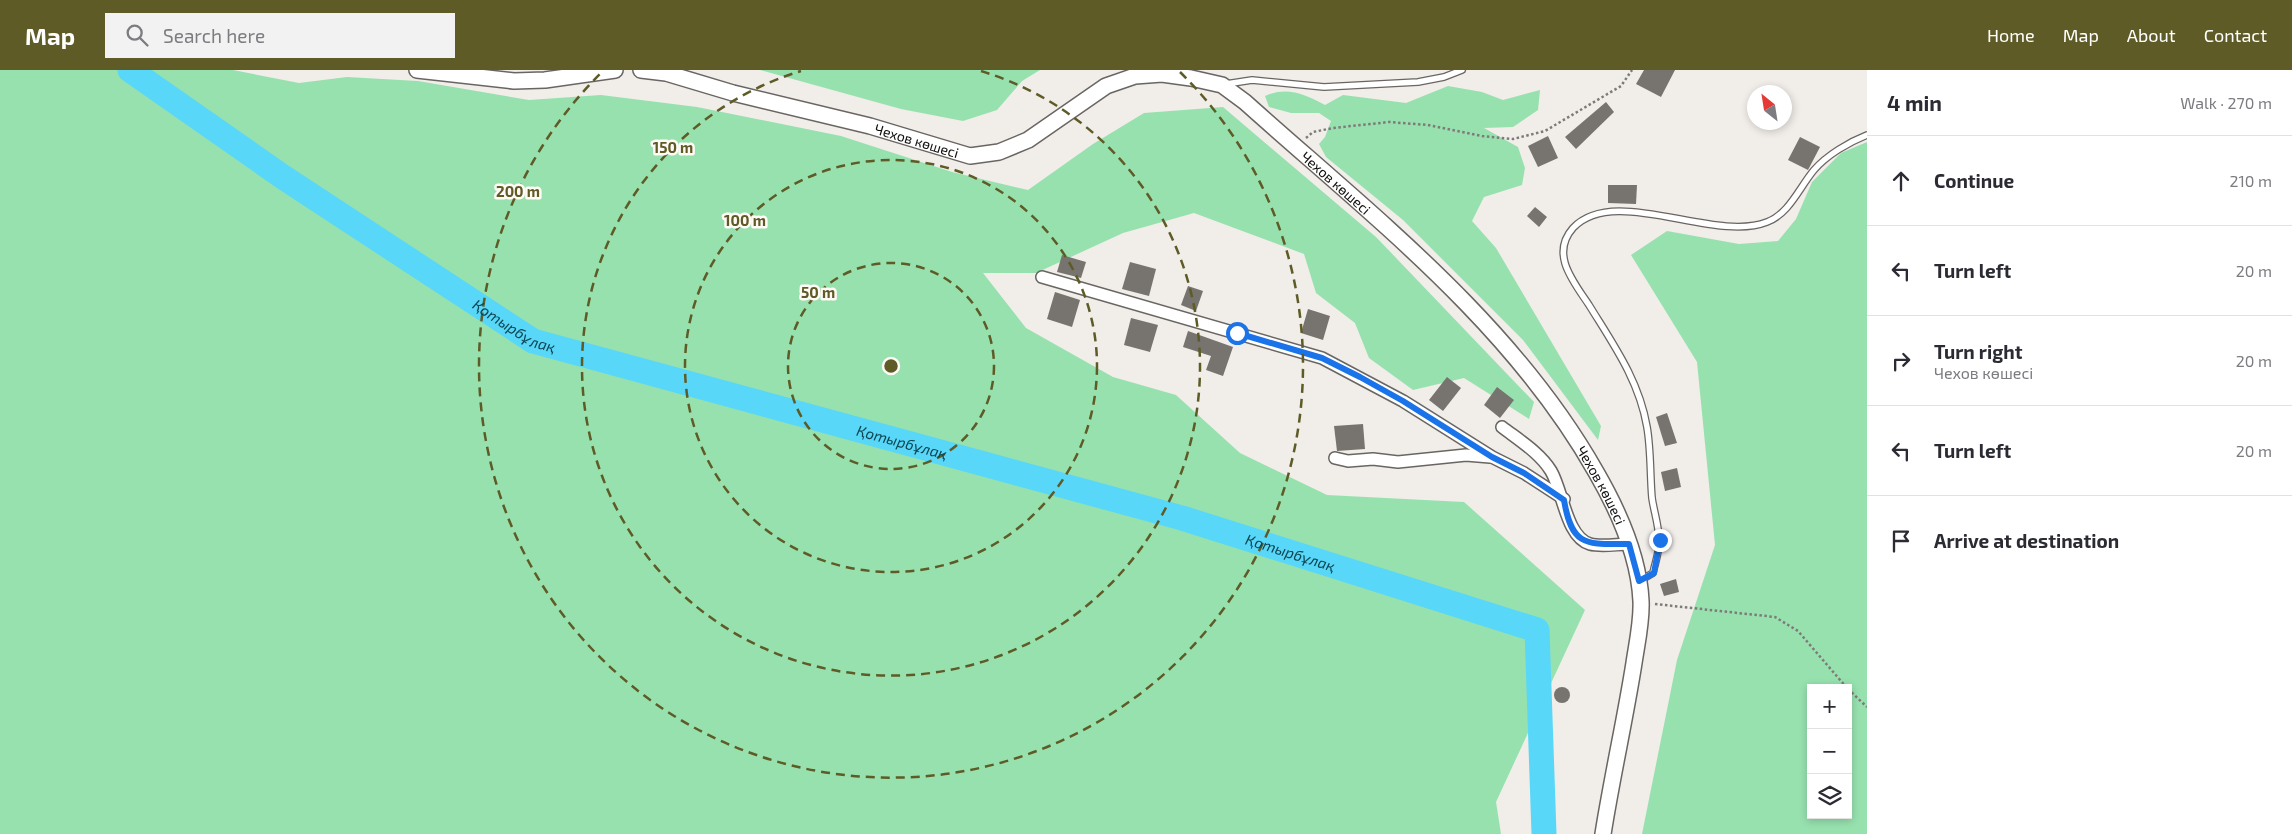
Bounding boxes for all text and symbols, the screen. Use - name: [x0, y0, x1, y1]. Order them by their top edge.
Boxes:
- search box: [105, 13, 455, 58]
- text: Map: [25, 21, 75, 50]
- icon: search: [123, 21, 151, 49]
- text: Search here: [163, 24, 265, 47]
- text: Home: [1987, 24, 2035, 46]
- text: Map: [2063, 24, 2099, 46]
- text: About: [2127, 24, 2176, 46]
- text: Contact: [2204, 24, 2267, 46]
- north arrow: [1747, 85, 1792, 130]
- text: 4 min: [1887, 90, 1942, 115]
- text: Walk · 270 m: [2180, 93, 2272, 112]
- street label: Чехов көшесі: [873, 119, 961, 161]
- text: 150 m: [653, 138, 693, 156]
- street label: Чехов көшесі: [1298, 147, 1375, 217]
- icon: ahead: [1887, 167, 1915, 195]
- text: Continue: [1934, 169, 2014, 192]
- text: 210 m: [2229, 171, 2272, 190]
- text: 200 m: [496, 182, 540, 200]
- text: 100 m: [724, 211, 766, 229]
- icon: left: [1887, 257, 1915, 285]
- text: Turn left: [1934, 259, 2011, 282]
- text: 20 m: [2236, 261, 2272, 280]
- text: 50 m: [801, 283, 835, 301]
- water label: Қотырбұлақ: [470, 295, 557, 356]
- route start: [1226, 322, 1249, 345]
- text: Turn right: [1934, 340, 2022, 363]
- icon: right: [1887, 347, 1915, 375]
- text: 20 m: [2236, 351, 2272, 370]
- centre of rings: [882, 357, 900, 375]
- text: Чехов көшесі: [1934, 363, 2033, 382]
- water label: Қотырбұлақ: [855, 421, 949, 462]
- icon: left: [1887, 437, 1915, 465]
- text: Turn left: [1934, 439, 2011, 462]
- text: 20 m: [2236, 441, 2272, 460]
- street label: Чехов көшесі: [1574, 442, 1630, 527]
- icon: arrive: [1887, 527, 1915, 555]
- route end: [1649, 529, 1672, 552]
- text: Arrive at destination: [1934, 529, 2119, 552]
- water label: Қотырбұлақ: [1243, 530, 1337, 575]
- map controls: [1807, 684, 1852, 819]
- button: +: [1807, 684, 1852, 729]
- button: −: [1807, 729, 1852, 774]
- button: layers: [1807, 774, 1852, 819]

